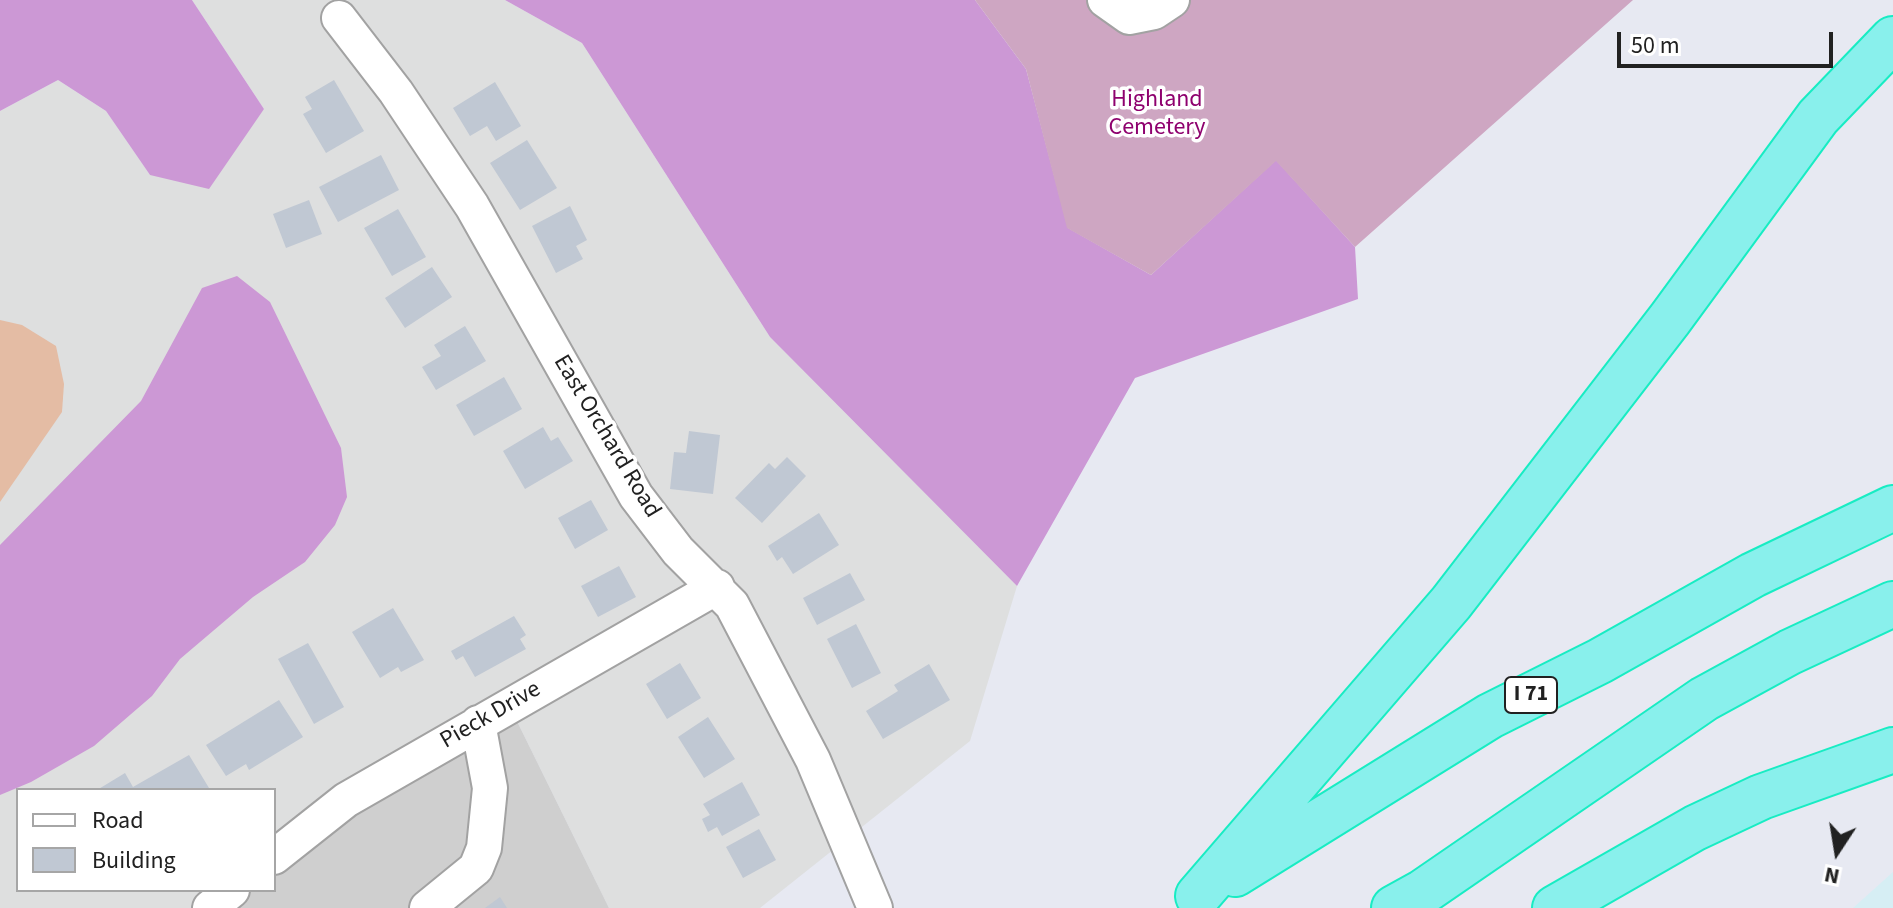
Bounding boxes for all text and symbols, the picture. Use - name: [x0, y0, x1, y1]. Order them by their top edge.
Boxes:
- scale bar: [1621, 16, 1837, 66]
- text: 50 m: [1631, 28, 1680, 63]
- park label: Highland Cemetery: [1109, 87, 1205, 143]
- street label: East Orchard Road: [546, 350, 666, 524]
- street label: Pieck Drive: [436, 676, 546, 756]
- road number: I 71: [1505, 677, 1557, 713]
- legend: [16, 788, 276, 892]
- text: Road: [92, 803, 144, 838]
- north arrow: [1797, 812, 1877, 892]
- text: Building: [92, 843, 176, 878]
- text: N: [1822, 858, 1843, 893]

